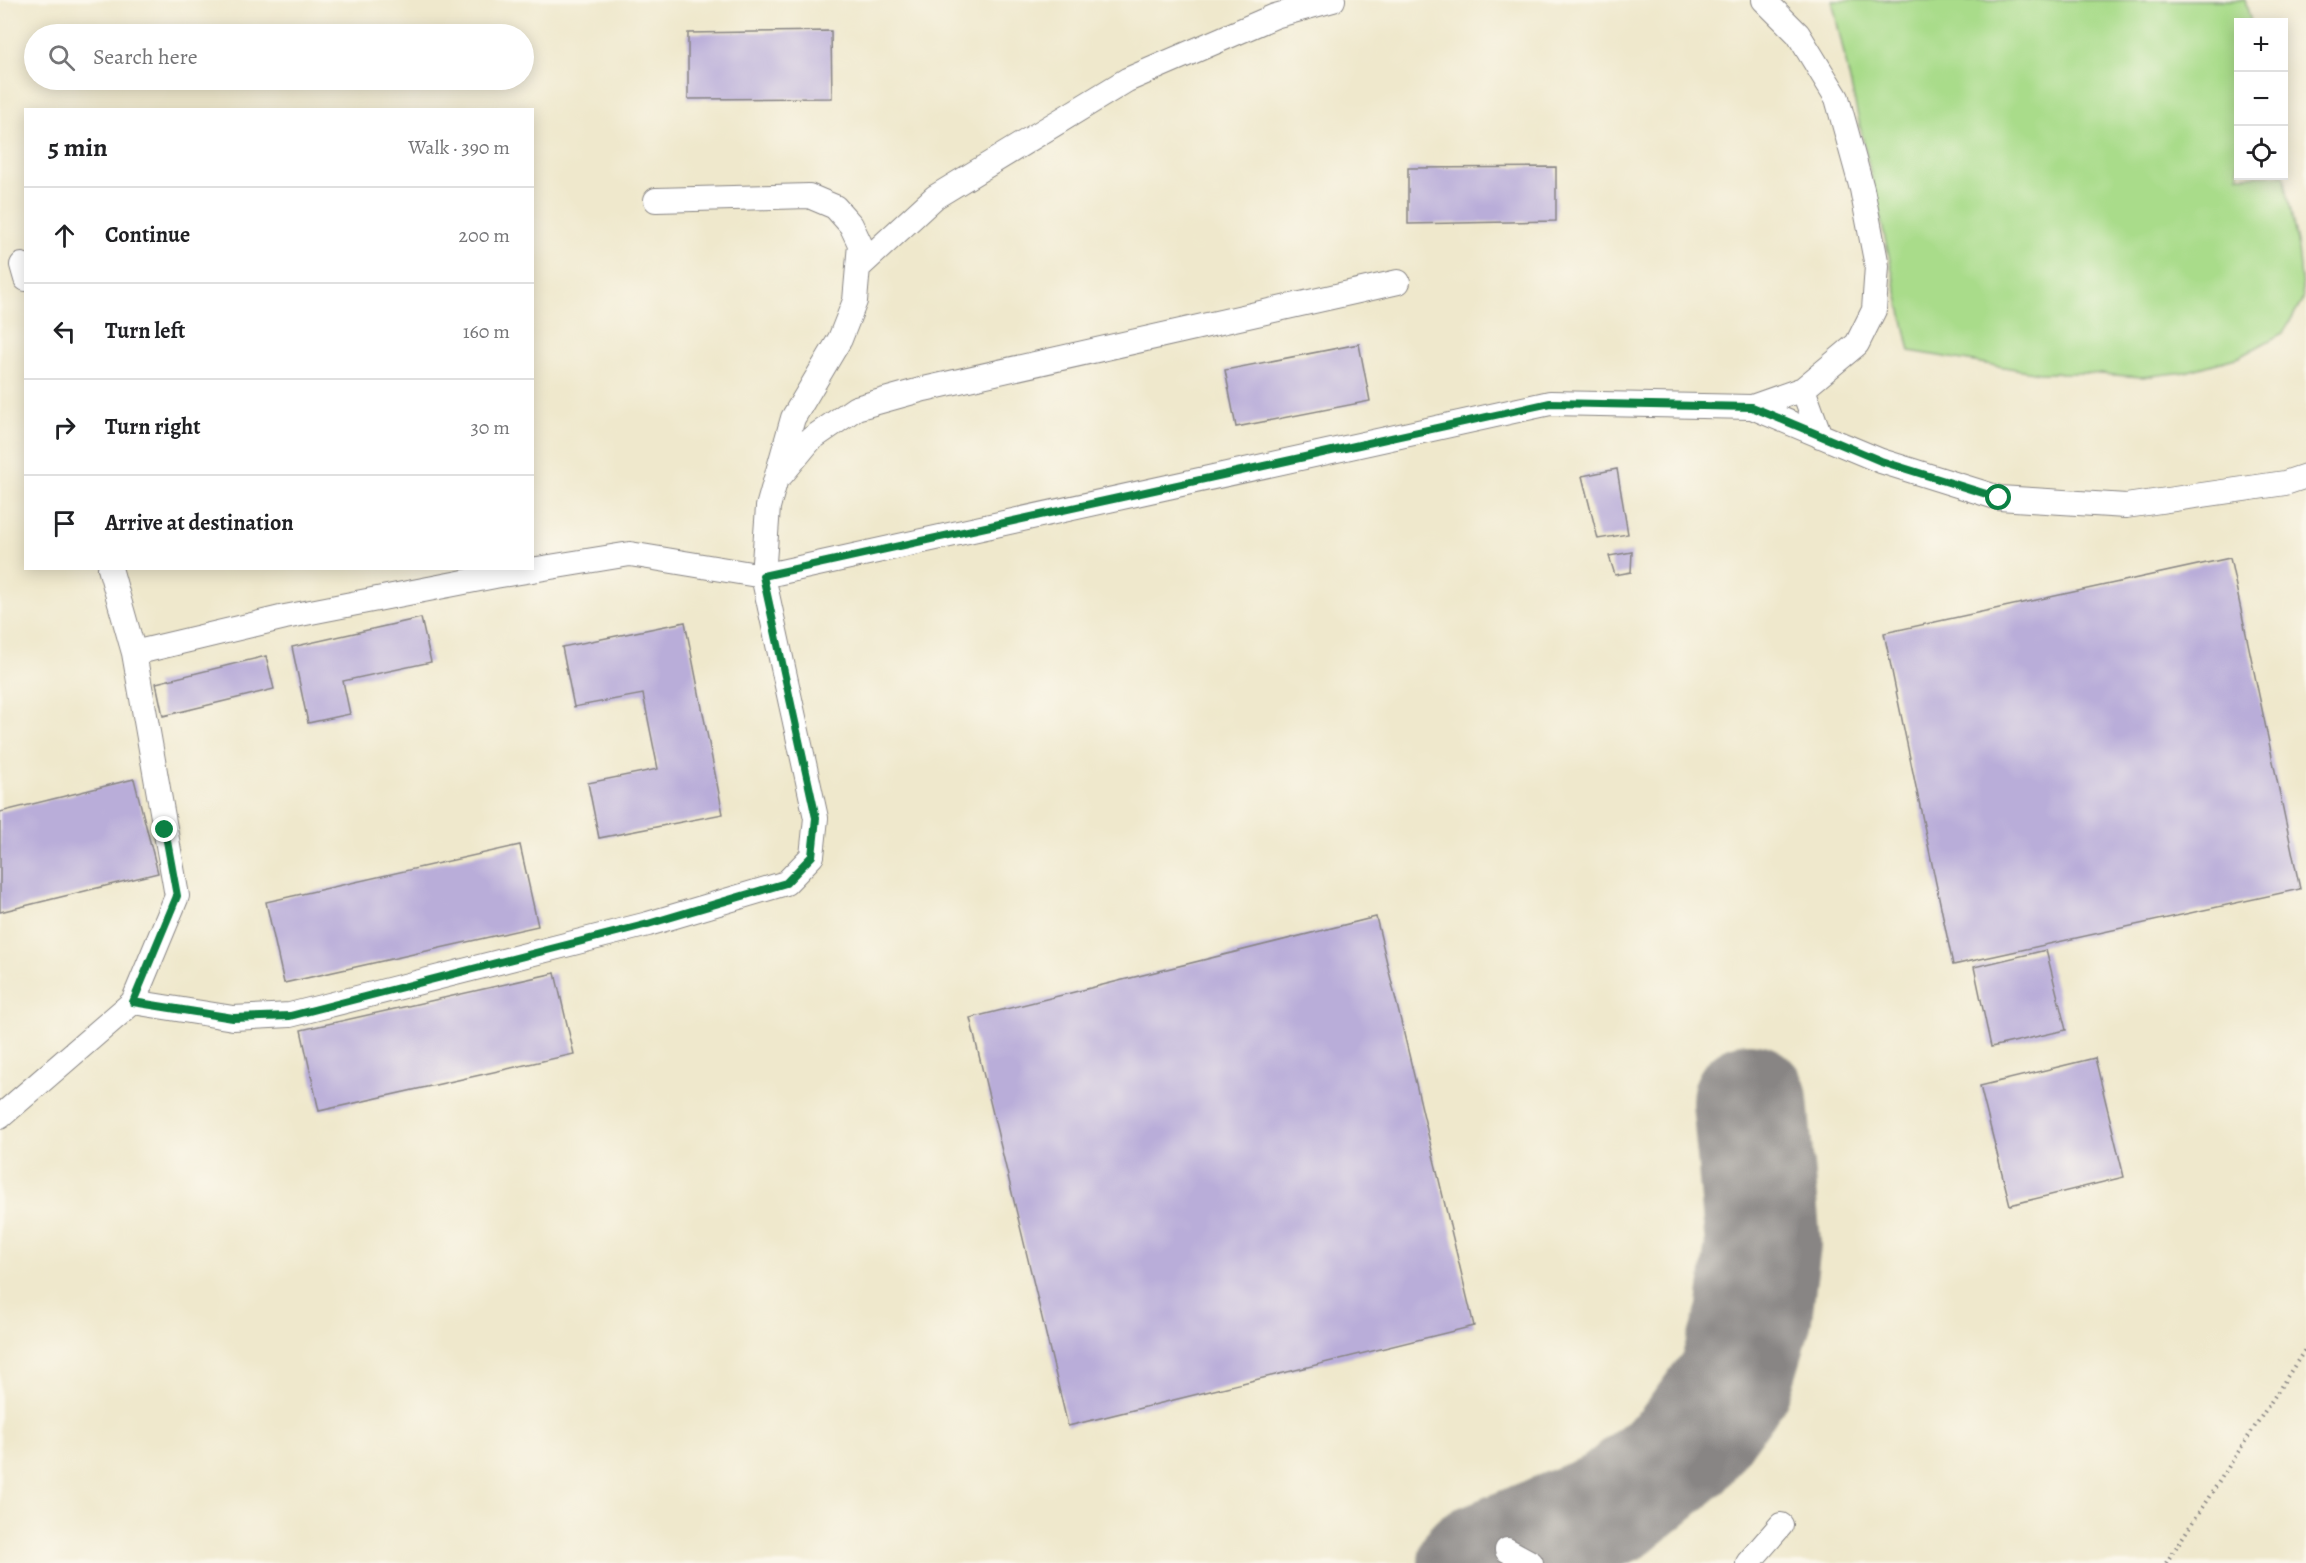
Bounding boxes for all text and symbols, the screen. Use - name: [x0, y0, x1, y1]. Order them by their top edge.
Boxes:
- map controls: [2234, 18, 2288, 180]
- button: +: [2234, 18, 2288, 72]
- search box: [24, 24, 534, 90]
- icon: search: [45, 41, 78, 74]
- text: Search here: [93, 42, 198, 72]
- button: −: [2234, 72, 2288, 126]
- button: locate: [2234, 126, 2288, 180]
- text: 5 min: [48, 130, 108, 165]
- text: Walk · 390 m: [408, 134, 510, 161]
- icon: ahead: [48, 219, 81, 252]
- text: Continue: [105, 220, 190, 250]
- text: 200 m: [459, 222, 510, 249]
- icon: left: [48, 315, 81, 348]
- text: Turn left: [105, 316, 185, 346]
- text: 160 m: [463, 318, 510, 345]
- icon: right: [48, 411, 81, 444]
- text: Turn right: [105, 412, 201, 442]
- text: 30 m: [470, 414, 510, 441]
- route start: [1985, 484, 2011, 510]
- icon: arrive: [48, 507, 81, 540]
- text: Arrive at destination: [105, 508, 294, 538]
- route end: [151, 816, 177, 842]

